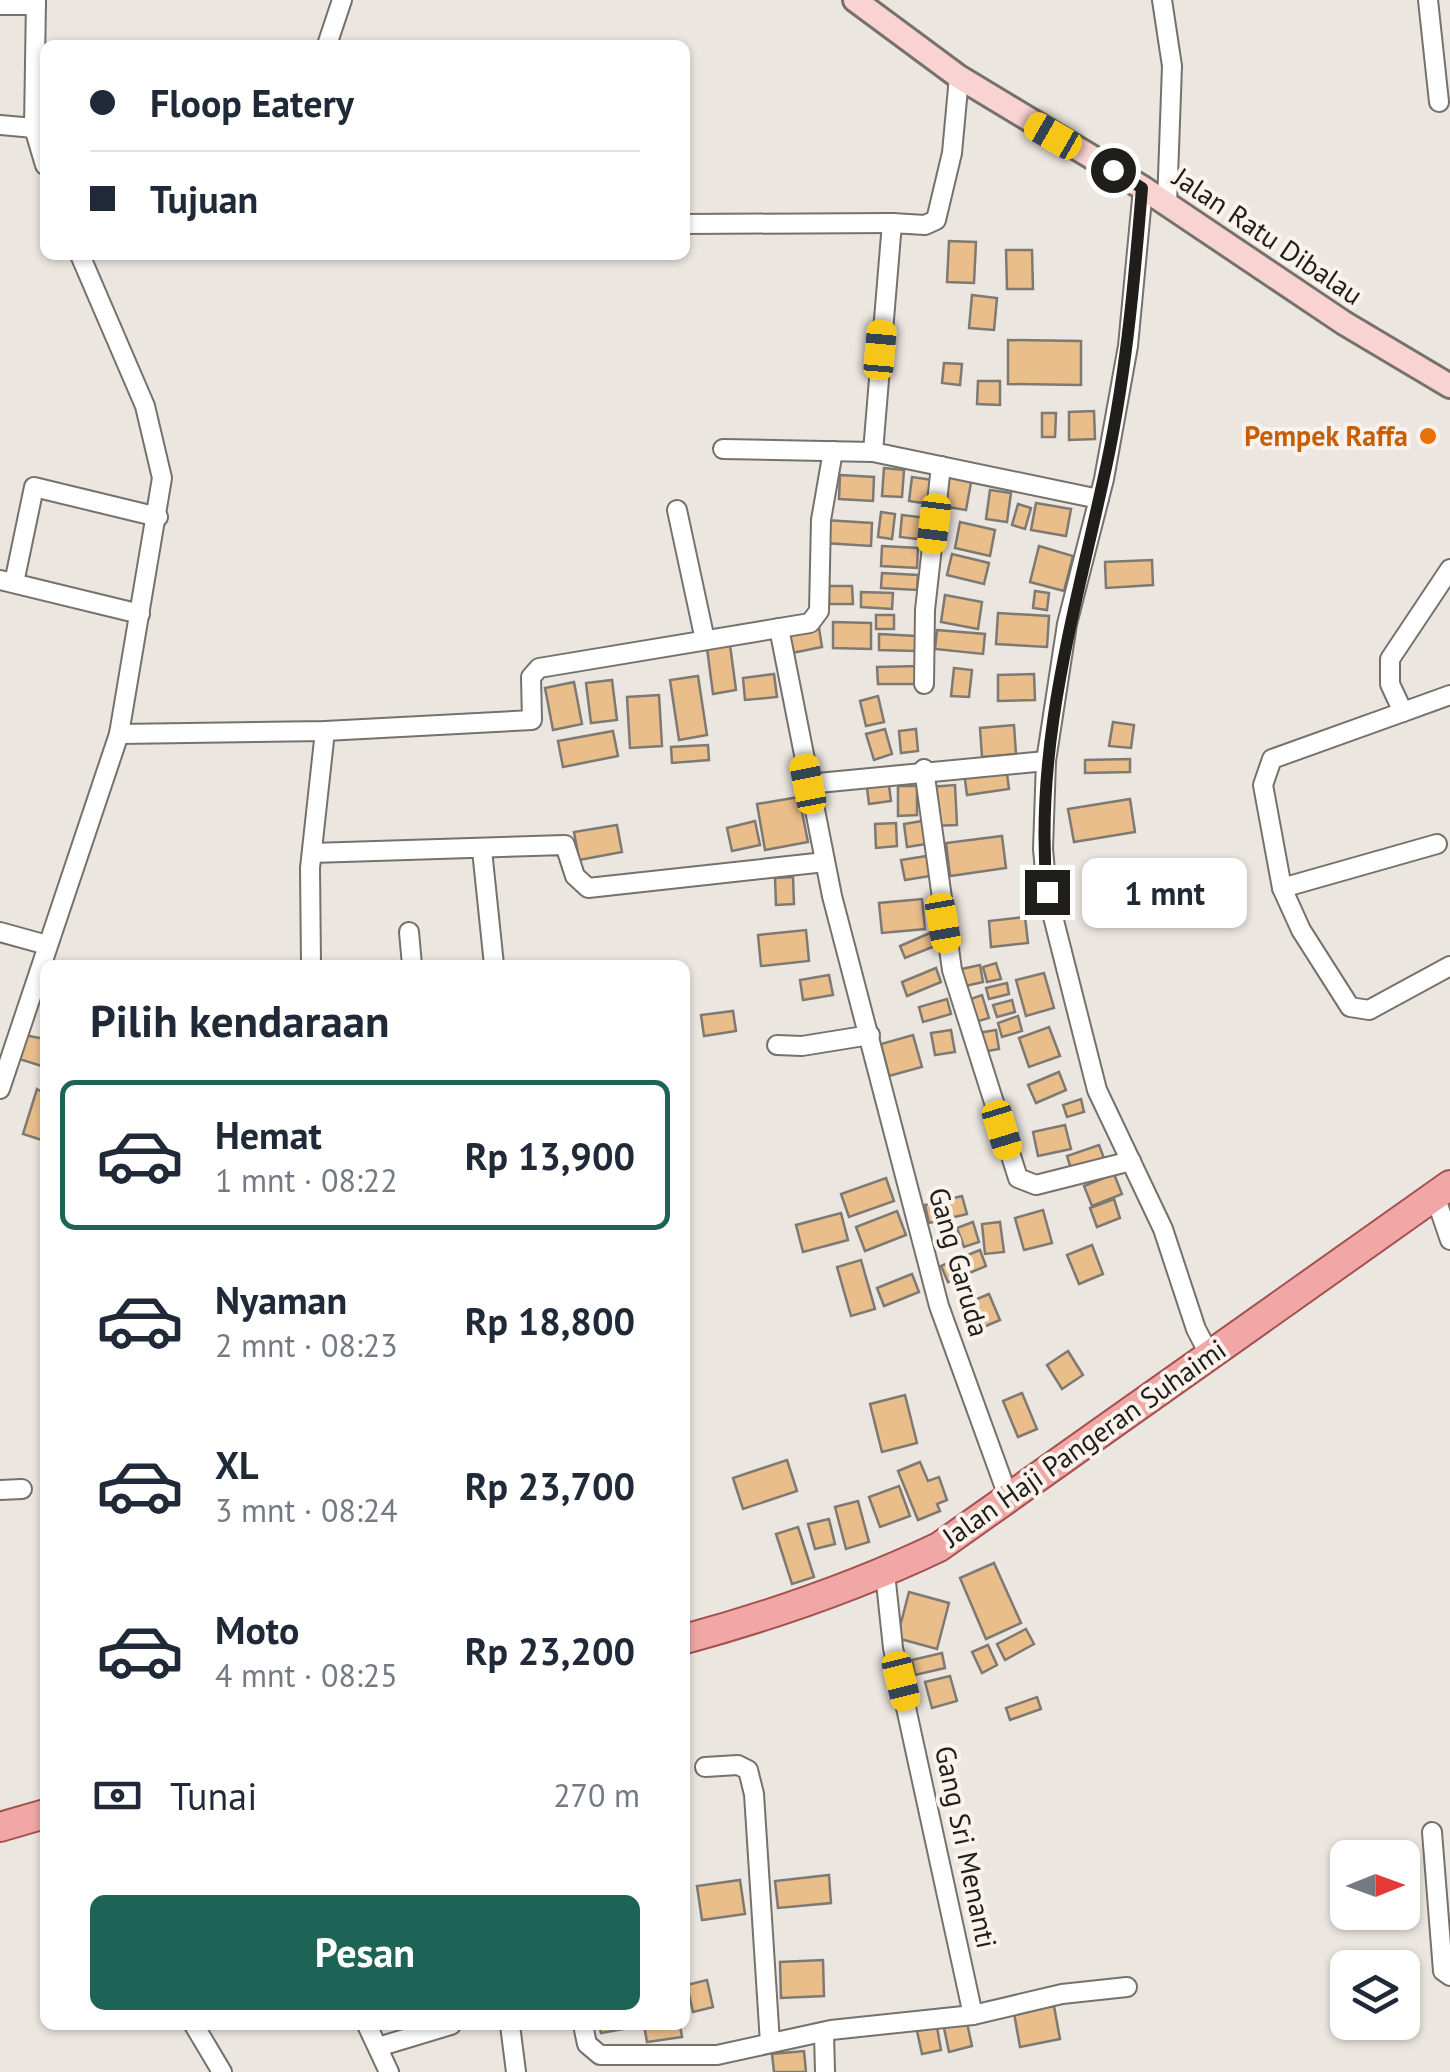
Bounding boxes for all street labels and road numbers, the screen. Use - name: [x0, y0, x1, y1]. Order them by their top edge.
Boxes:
- street label: Jalan Ratu Dibalau: [1165, 158, 1370, 313]
- street label: Gang Garuda: [921, 1183, 998, 1341]
- street label: Jalan Haji Pangeran Suhaimi: [934, 1330, 1233, 1555]
- street label: Gang Sri Menanti: [927, 1742, 1006, 1952]

